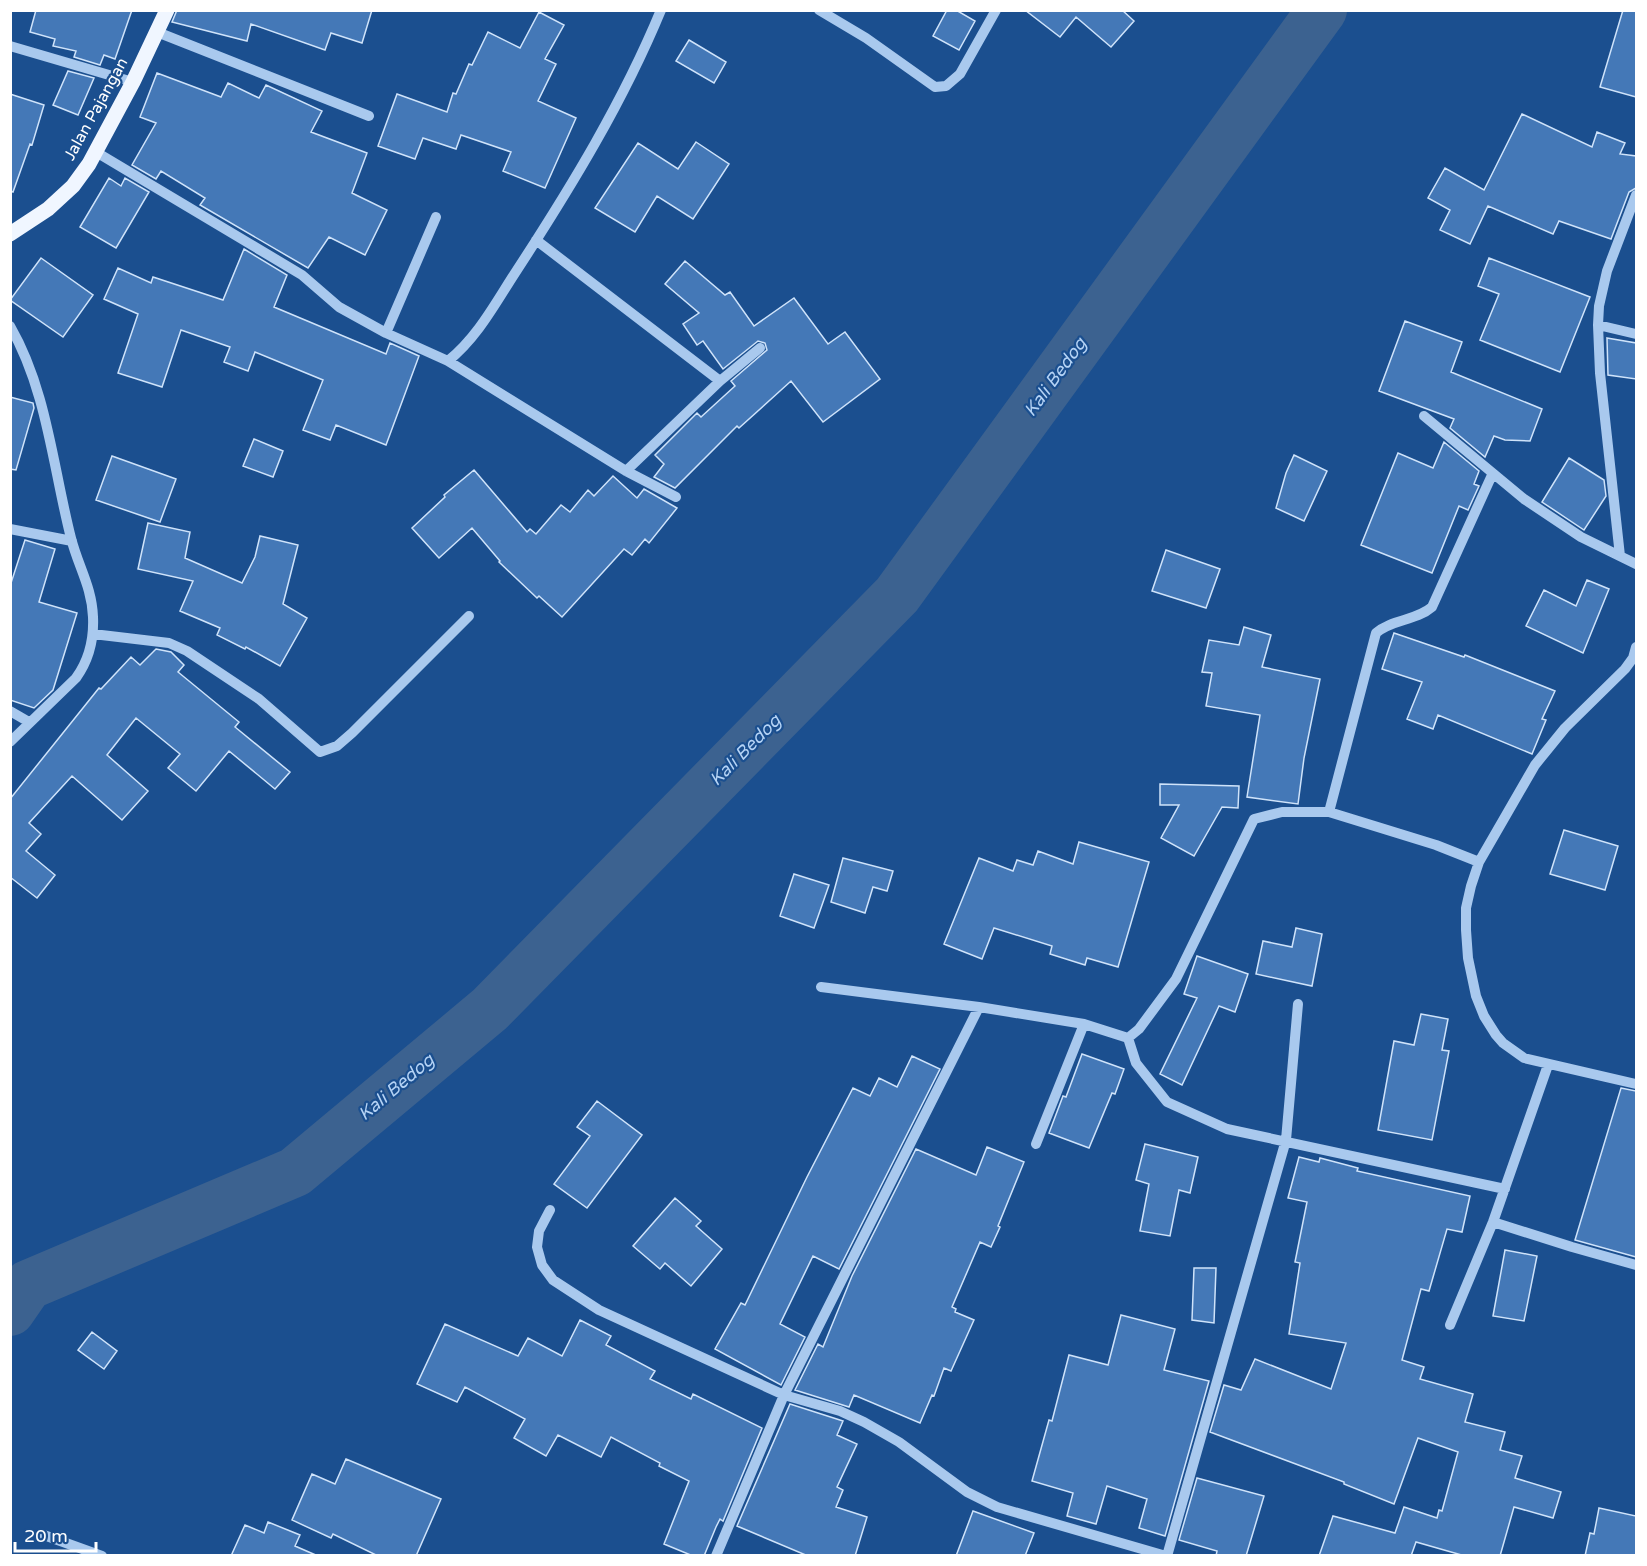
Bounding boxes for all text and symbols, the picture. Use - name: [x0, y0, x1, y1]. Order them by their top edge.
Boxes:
- street label: Jalan Pajangan: [60, 54, 132, 164]
- water label: Kali Bedog: [1019, 332, 1092, 421]
- water label: Kali Bedog: [705, 709, 786, 790]
- water label: Kali Bedog: [354, 1048, 440, 1125]
- scale bar: [15, 1515, 96, 1553]
- text: 20 m: [24, 1525, 68, 1547]

